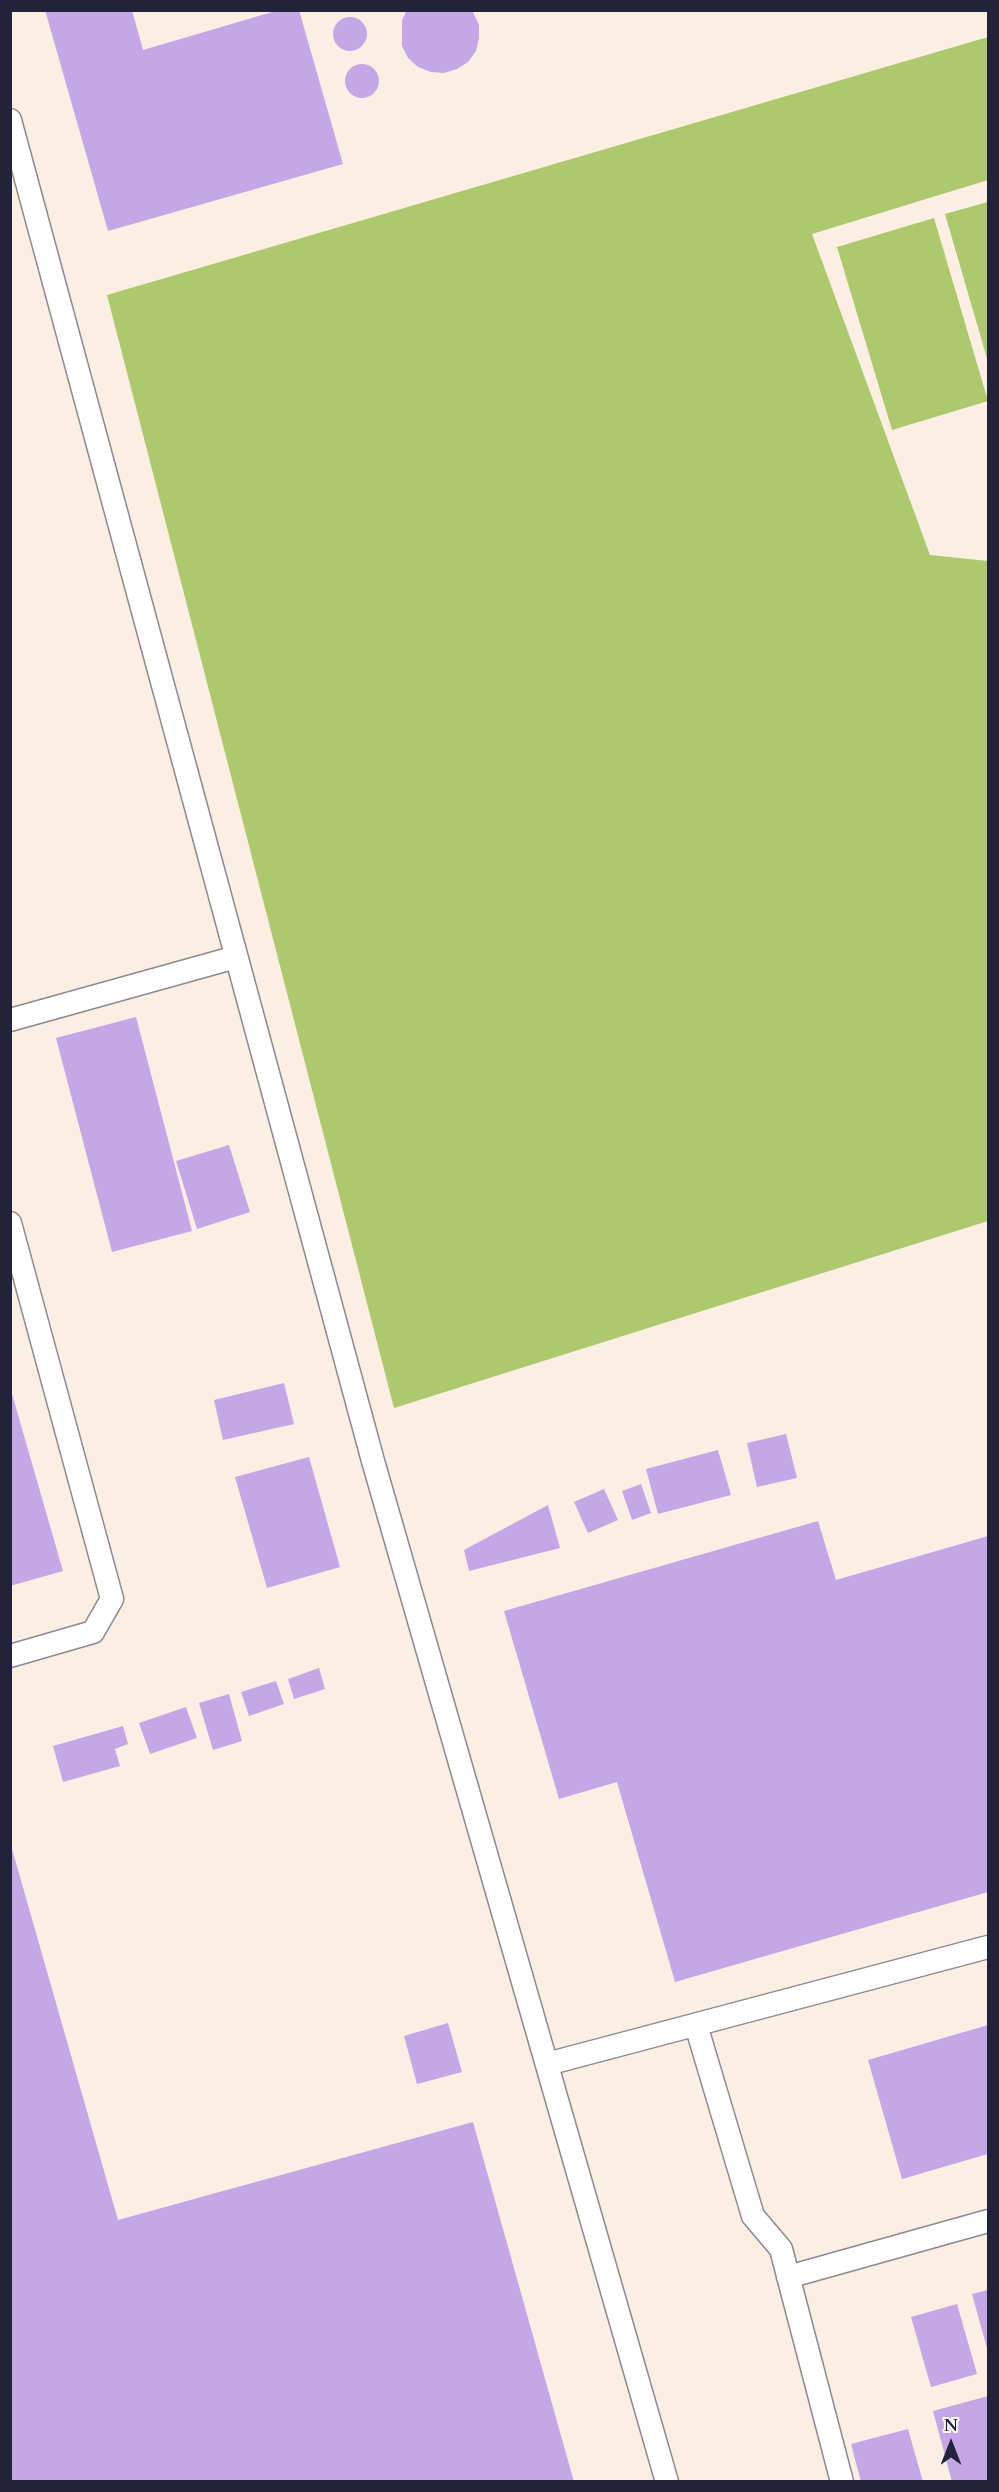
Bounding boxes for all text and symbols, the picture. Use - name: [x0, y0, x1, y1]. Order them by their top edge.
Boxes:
- north arrow: [921, 2414, 981, 2474]
- text: N: [944, 2415, 958, 2437]

